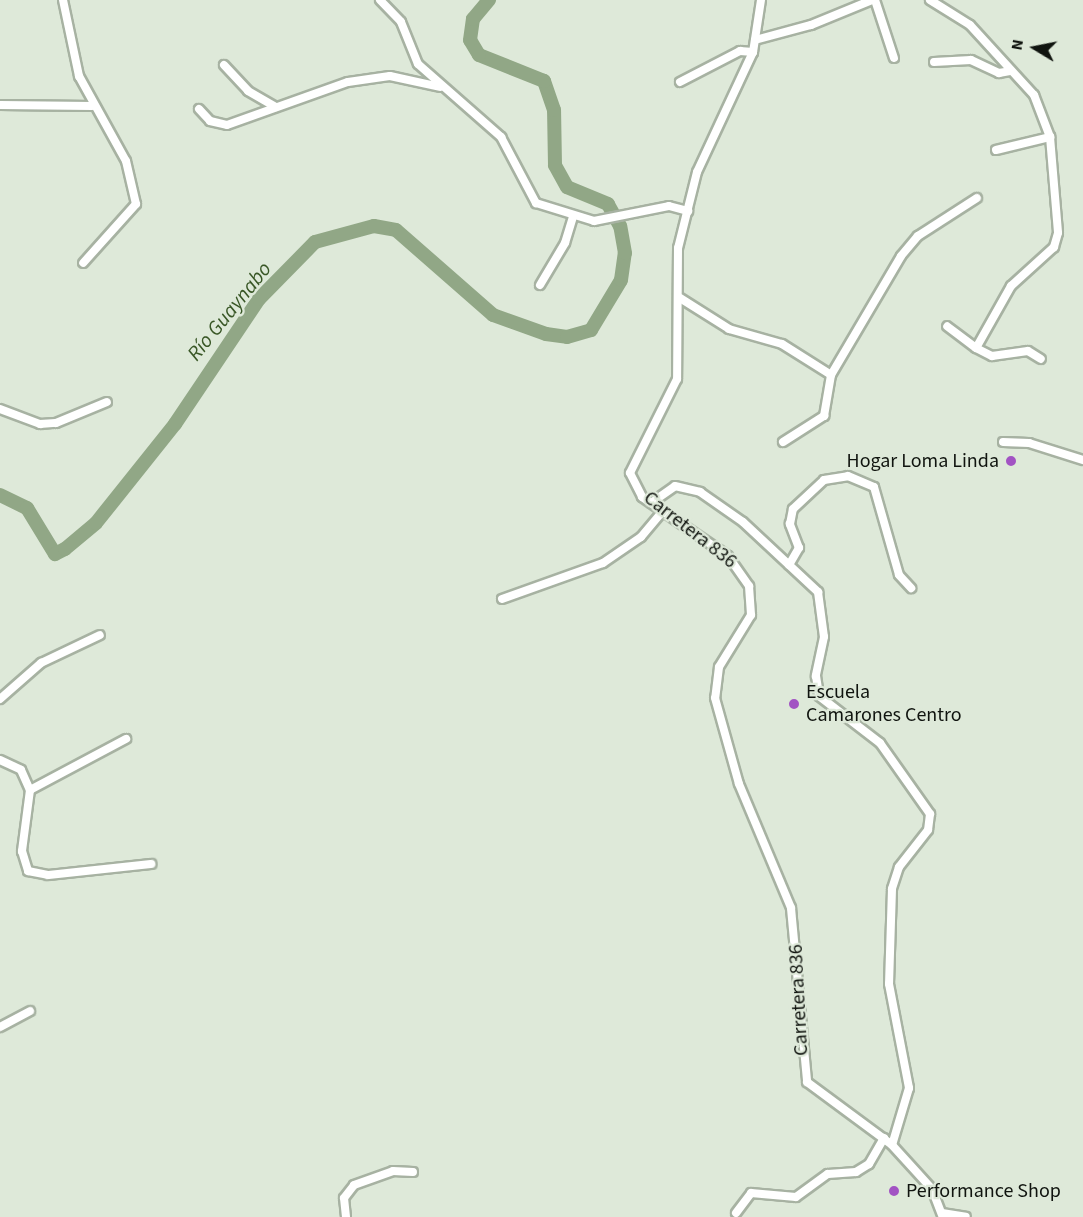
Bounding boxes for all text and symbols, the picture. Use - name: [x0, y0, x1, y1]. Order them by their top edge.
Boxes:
- north arrow: [1005, 18, 1065, 78]
- text: N: [1006, 38, 1029, 52]
- water label: Río Guaynabo: [181, 256, 277, 366]
- place label: Hogar Loma Linda: [847, 449, 999, 473]
- marker: Hogar Loma Linda: [1004, 454, 1018, 468]
- street label: Carretera 836: [639, 486, 741, 574]
- place label: Escuela Camarones Centro: [806, 680, 962, 727]
- marker: Escuela Camarones Centro: [787, 697, 801, 711]
- street label: Carretera 836: [784, 944, 814, 1056]
- place label: Performance Shop: [906, 1179, 1061, 1203]
- marker: Performance Shop: [887, 1184, 901, 1198]

